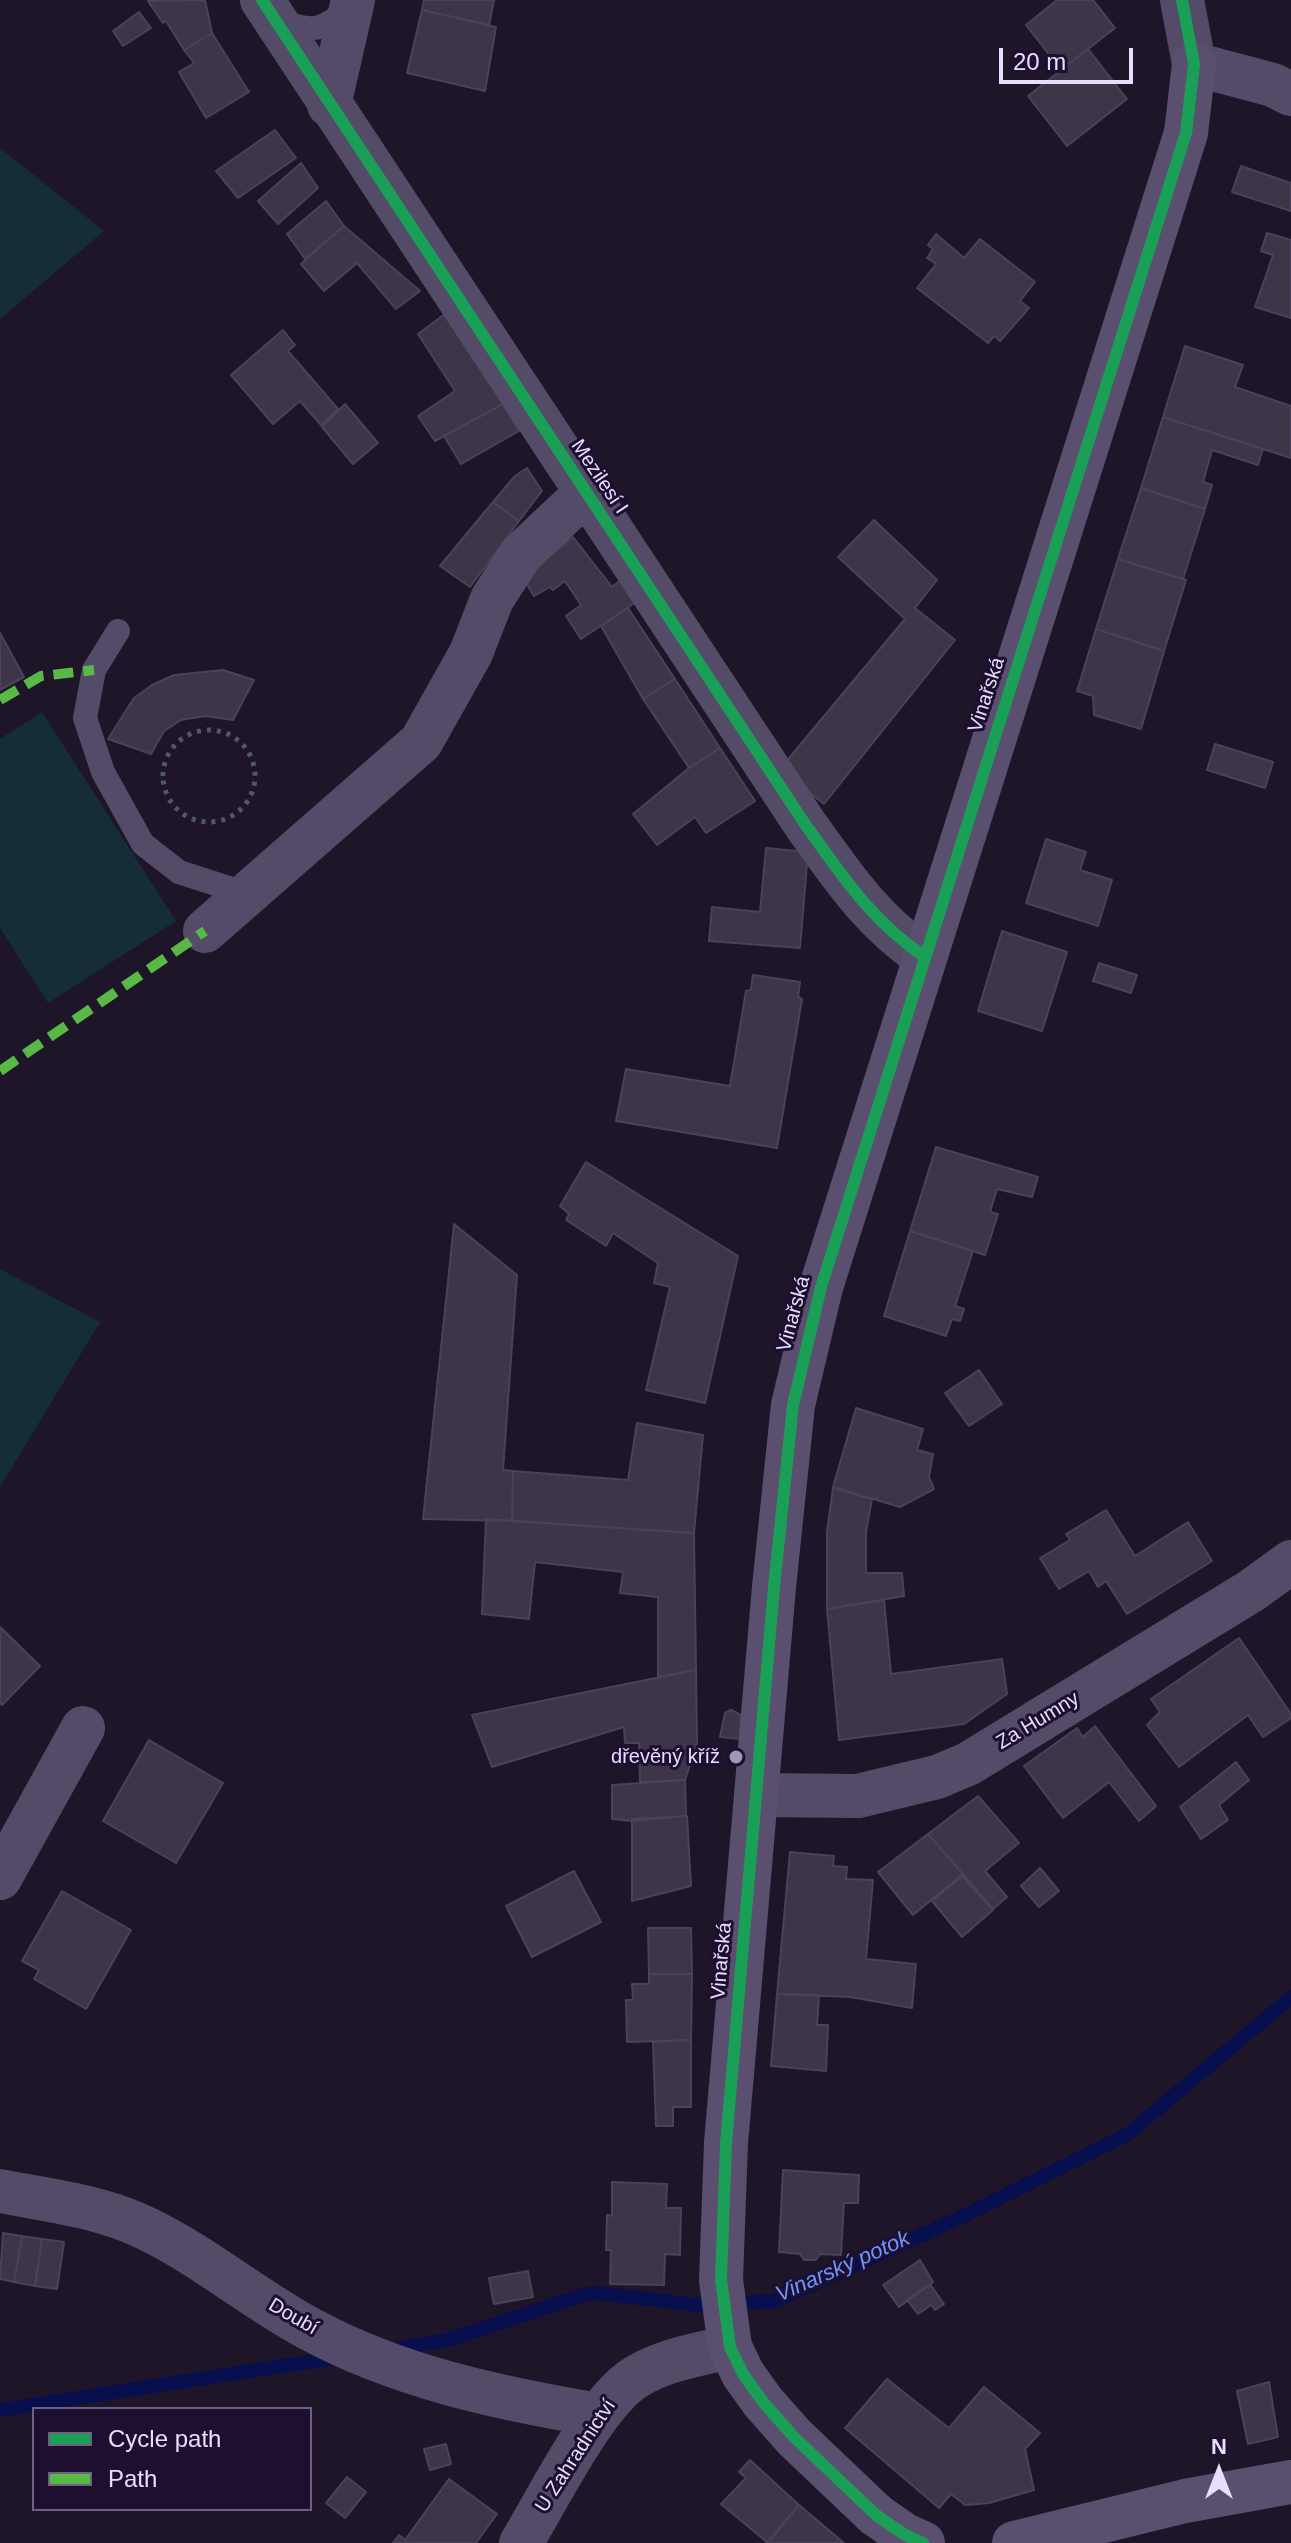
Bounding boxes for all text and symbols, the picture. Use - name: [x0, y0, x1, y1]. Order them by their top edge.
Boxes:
- scale bar: [1003, 32, 1137, 82]
- text: 20 m: [1013, 48, 1066, 75]
- street label: Mezilesí I: [565, 435, 633, 519]
- street label: Vinařská: [964, 654, 1010, 736]
- street label: Vinařská: [772, 1273, 816, 1355]
- street label: Za Humny: [992, 1687, 1084, 1755]
- place label: dřevěný kříž: [611, 1745, 720, 1769]
- marker: dřevěný kříž: [727, 1748, 745, 1766]
- street label: Vinařská: [707, 1921, 737, 2001]
- water label: Vinarský potok: [772, 2226, 914, 2308]
- street label: Doubí: [264, 2293, 322, 2341]
- street label: U Zahradnictví: [531, 2395, 621, 2517]
- legend: [32, 2407, 312, 2511]
- text: Cycle path: [108, 2425, 221, 2452]
- north arrow: [1179, 2431, 1259, 2511]
- text: N: [1211, 2434, 1227, 2459]
- text: Path: [108, 2465, 157, 2492]

